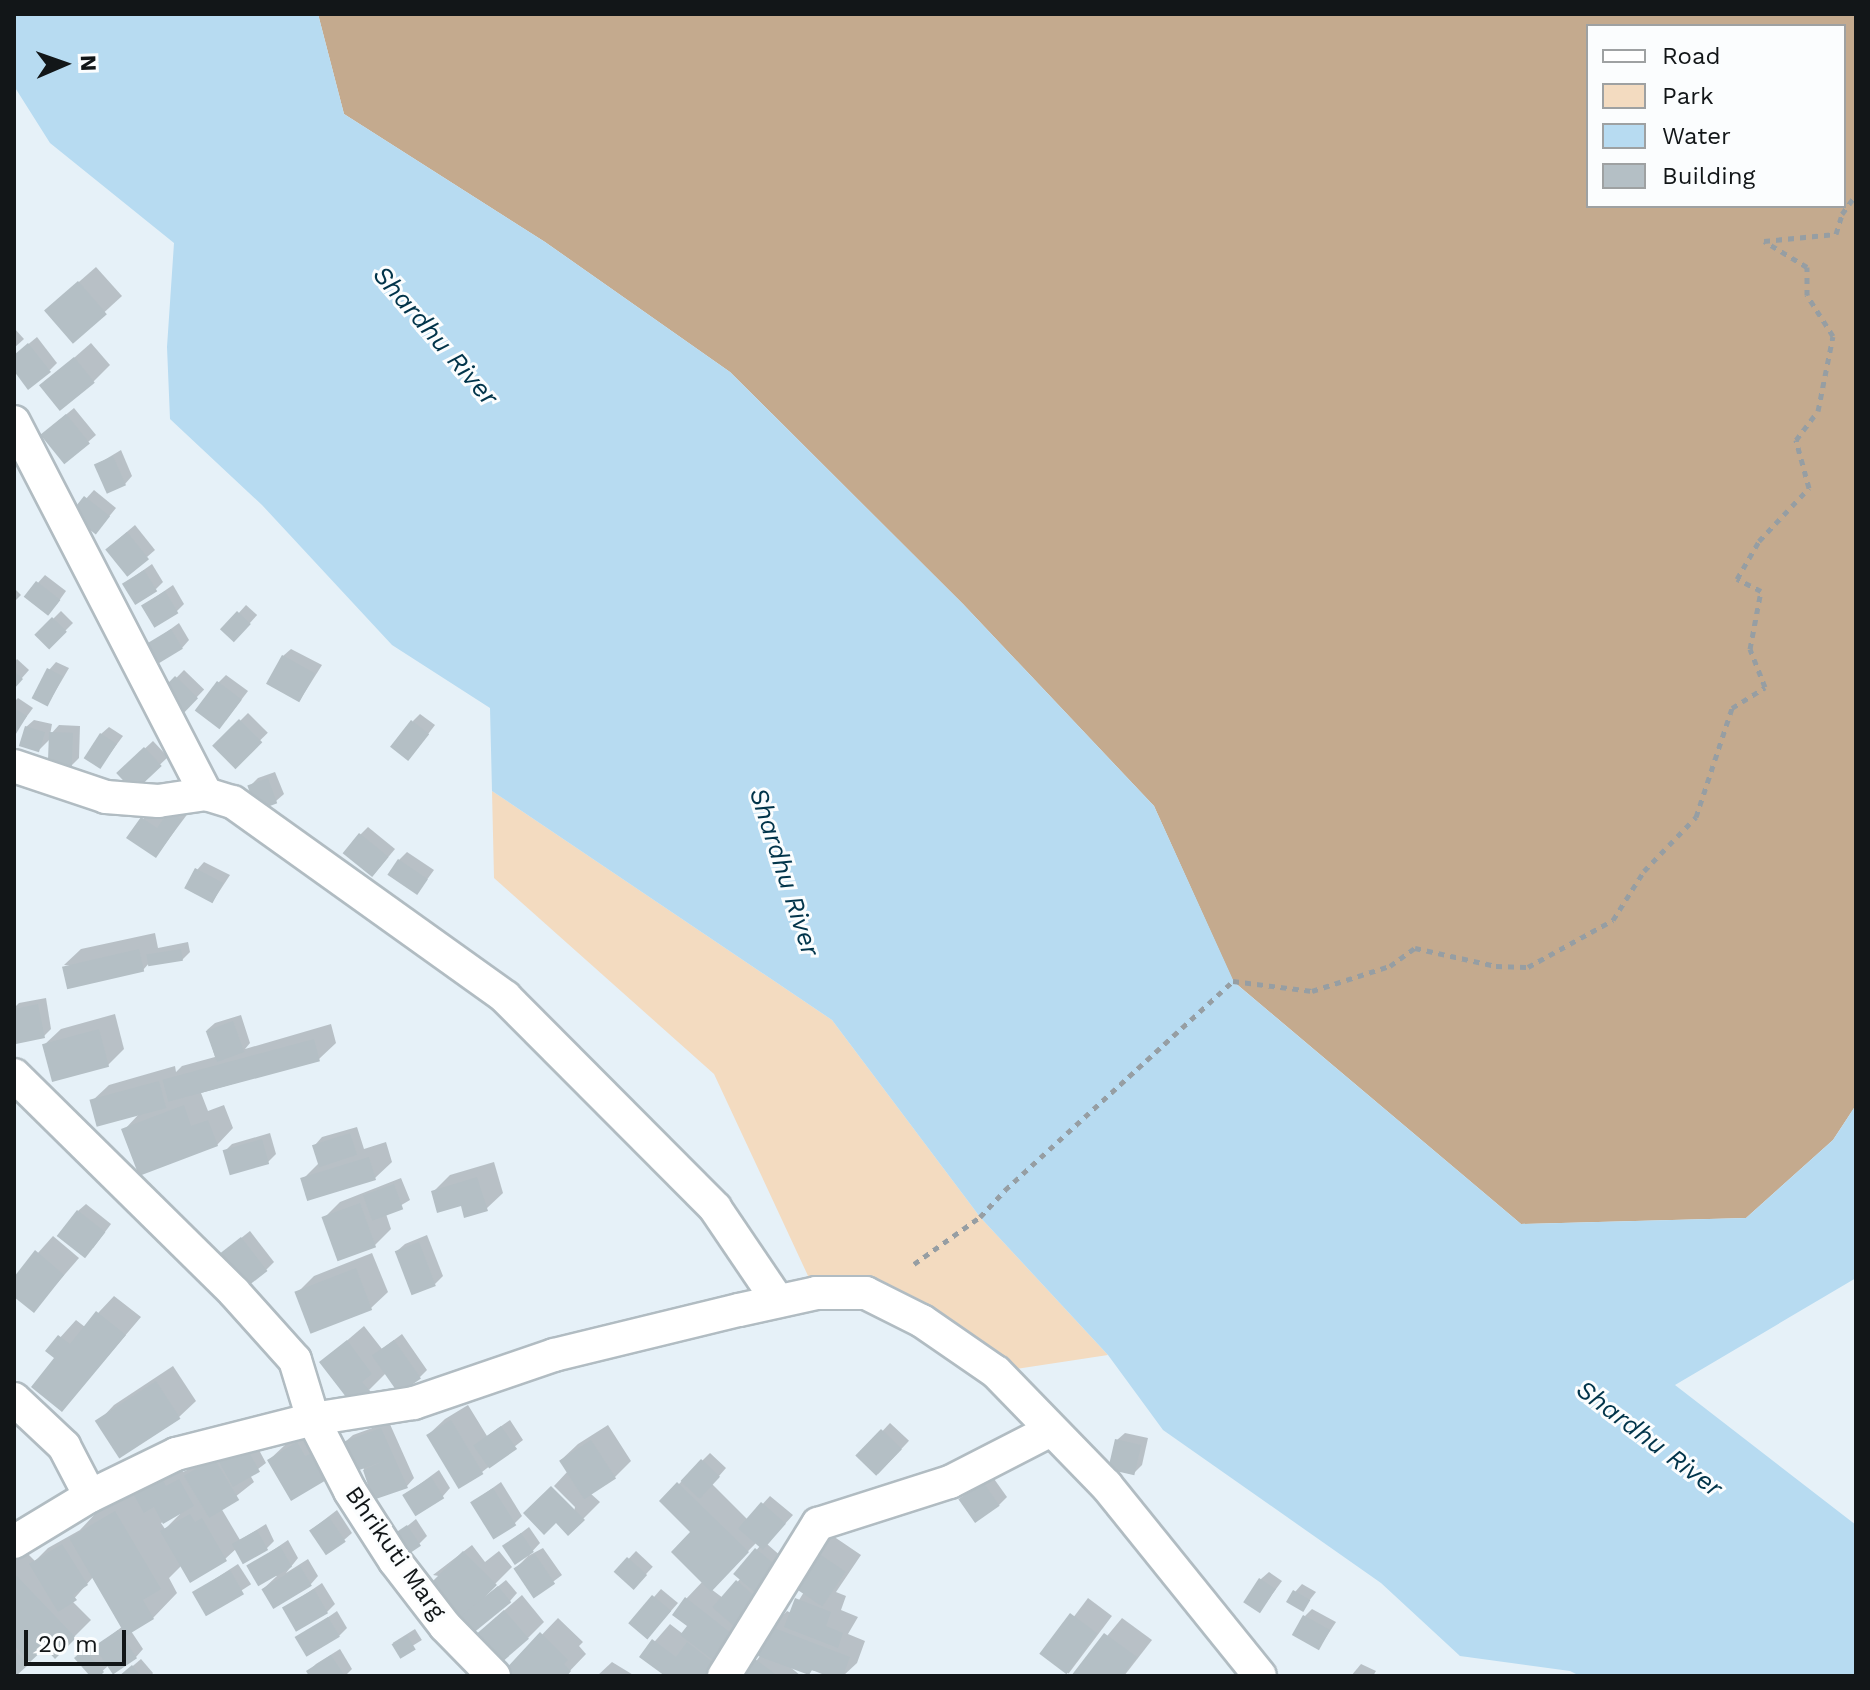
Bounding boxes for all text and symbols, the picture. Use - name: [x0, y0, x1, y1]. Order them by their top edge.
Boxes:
- north arrow: [24, 24, 104, 104]
- legend: [1586, 24, 1846, 208]
- text: Road: [1662, 42, 1721, 70]
- text: N: [76, 55, 101, 72]
- text: Park: [1662, 82, 1714, 110]
- text: Water: [1662, 122, 1731, 150]
- text: Building: [1662, 162, 1755, 190]
- water label: Shardhu River: [366, 260, 504, 412]
- water label: Shardhu River: [742, 784, 826, 960]
- water label: Shardhu River: [1570, 1374, 1728, 1504]
- street label: Bhrikuti Marg: [339, 1481, 451, 1625]
- scale bar: [28, 1614, 130, 1664]
- text: 20 m: [38, 1630, 98, 1658]

